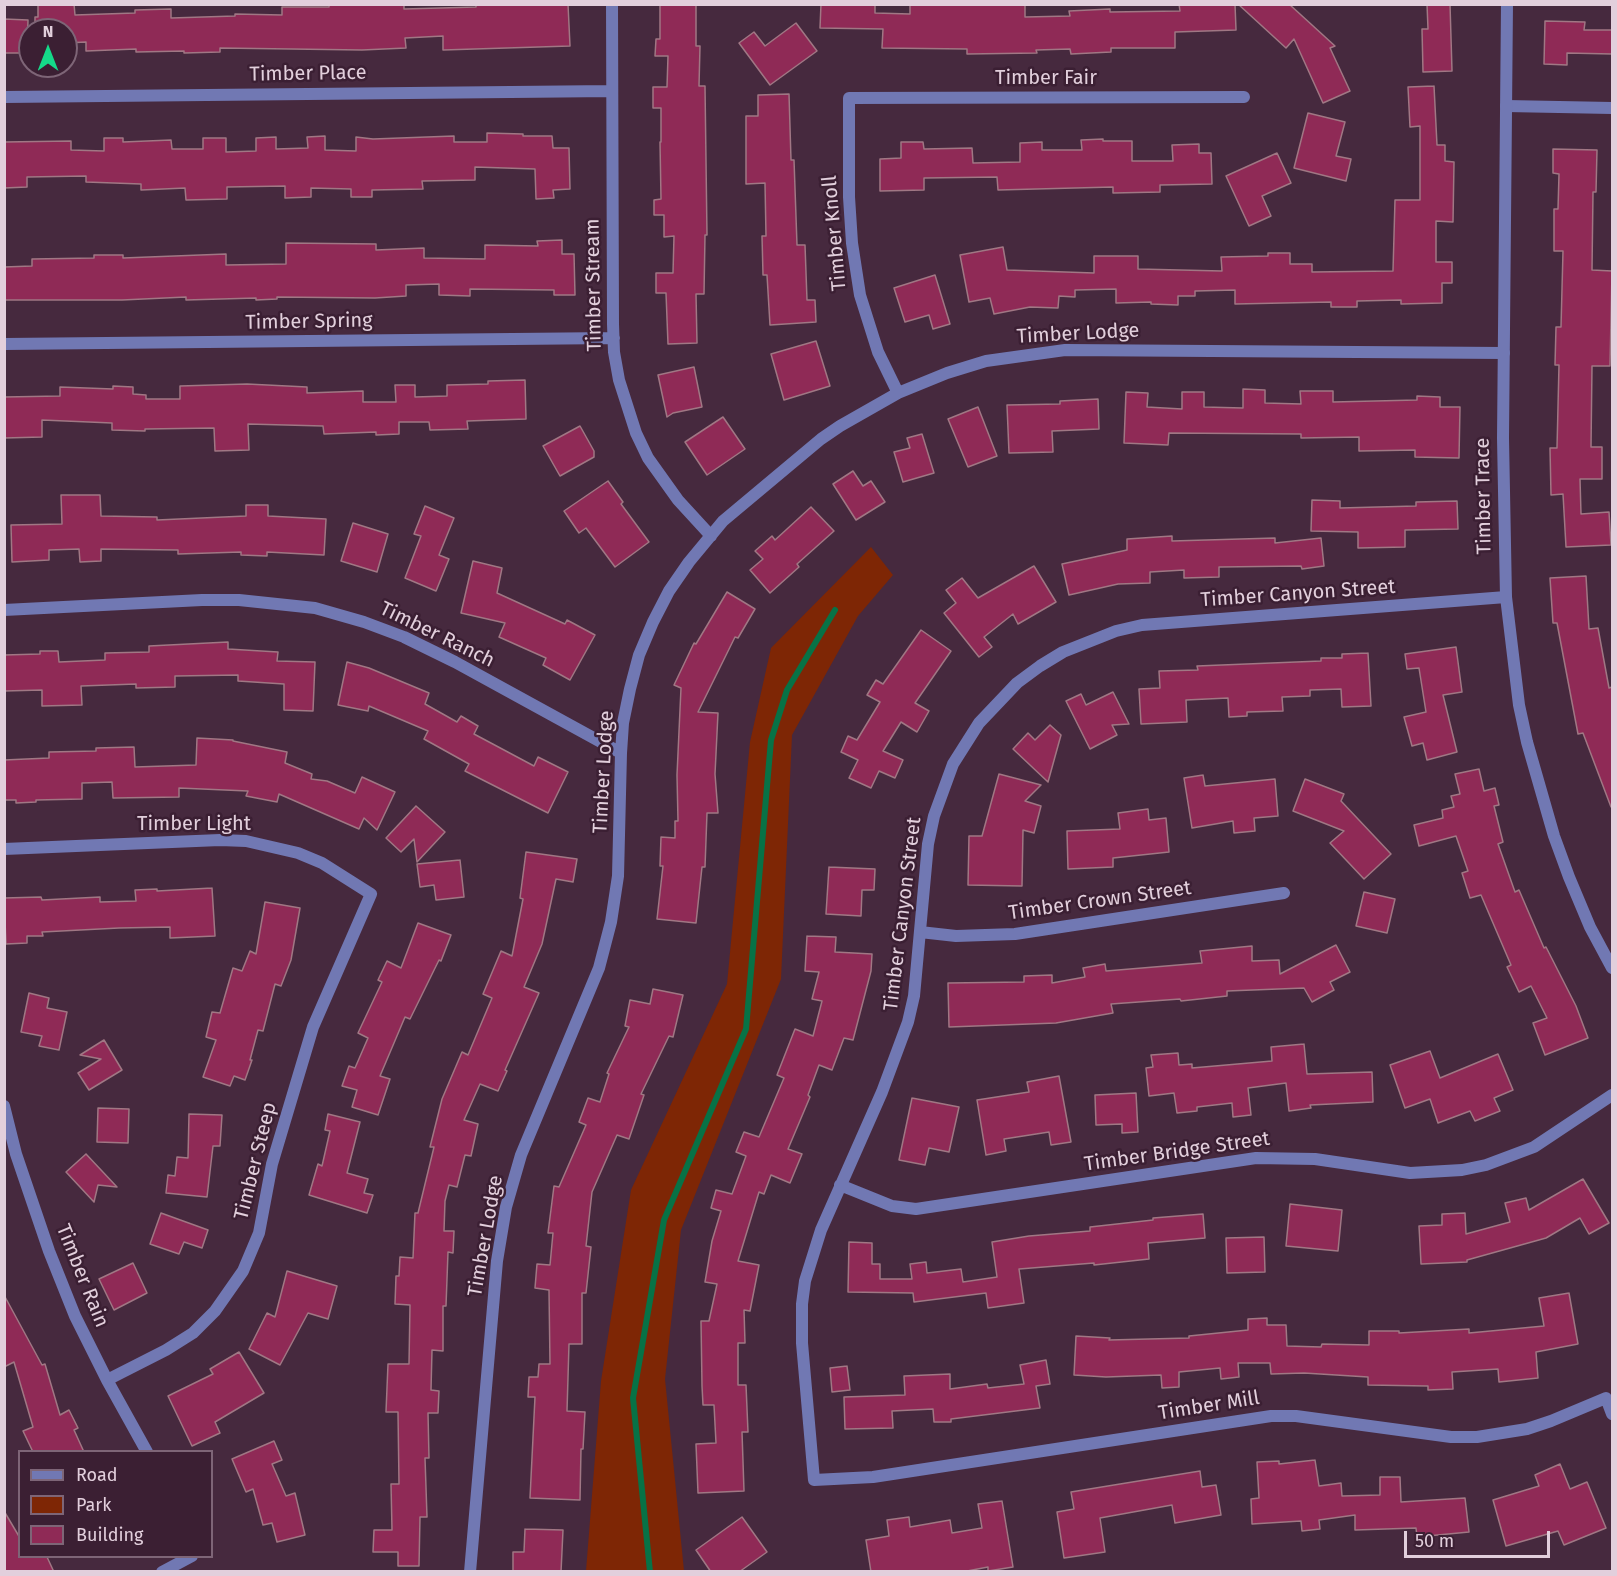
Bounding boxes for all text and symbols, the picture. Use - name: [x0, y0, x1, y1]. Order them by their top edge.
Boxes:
- north arrow: [18, 18, 78, 78]
- text: N: [43, 22, 53, 41]
- street label: Timber Place: [249, 61, 367, 87]
- street label: Timber Fair: [995, 66, 1097, 90]
- street label: Timber Knoll: [818, 174, 852, 292]
- street label: Timber Stream: [581, 218, 607, 352]
- street label: Timber Spring: [245, 309, 373, 335]
- street label: Timber Lodge: [1016, 319, 1140, 349]
- street label: Timber Trace: [1471, 437, 1497, 555]
- street label: Timber Canyon Street: [1200, 575, 1396, 613]
- street label: Timber Ranch: [376, 597, 498, 673]
- street label: Timber Lodge: [589, 710, 619, 834]
- street label: Timber Light: [137, 812, 251, 836]
- street label: Timber Canyon Street: [879, 816, 927, 1012]
- street label: Timber Crown Street: [1007, 876, 1193, 926]
- street label: Timber Steep: [230, 1100, 282, 1222]
- street label: Timber Bridge Street: [1083, 1127, 1271, 1177]
- street label: Timber Lodge: [464, 1173, 508, 1299]
- street label: Timber Rain: [50, 1221, 114, 1331]
- street label: Timber Mill: [1157, 1386, 1261, 1426]
- legend: [18, 1450, 213, 1558]
- text: Road: [76, 1464, 118, 1486]
- text: Park: [76, 1494, 111, 1516]
- scale bar: [1407, 1519, 1552, 1557]
- text: Building: [76, 1524, 143, 1546]
- text: 50 m: [1415, 1530, 1454, 1552]

